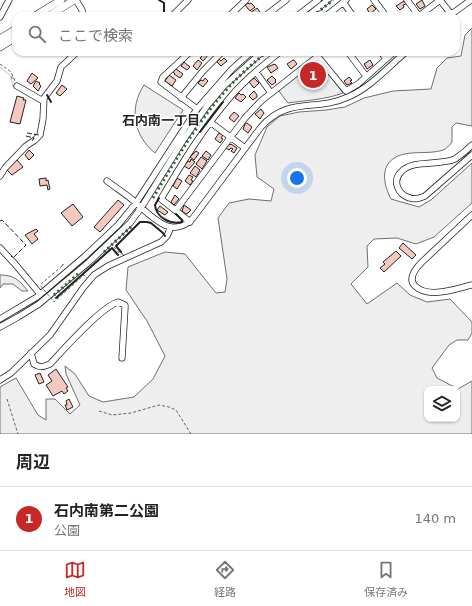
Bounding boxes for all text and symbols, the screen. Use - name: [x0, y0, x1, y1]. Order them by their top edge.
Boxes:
- search box: [12, 12, 460, 56]
- icon: search: [26, 23, 48, 45]
- text: ここで検索: [58, 27, 133, 45]
- pin: 1: [300, 60, 326, 90]
- district label: 石内南一丁目: [122, 113, 200, 128]
- your location: [287, 168, 307, 188]
- map controls: [424, 386, 460, 422]
- button: layers: [424, 386, 460, 422]
- text: 周辺: [16, 452, 50, 472]
- text: 石内南第二公園: [54, 502, 159, 520]
- text: 1: [24, 511, 34, 526]
- text: 140 m: [414, 511, 456, 526]
- text: 公園: [54, 523, 80, 538]
- tab: 地図: [64, 559, 86, 599]
- tab: 経路: [214, 559, 236, 599]
- tab: 保存済み: [364, 559, 408, 599]

